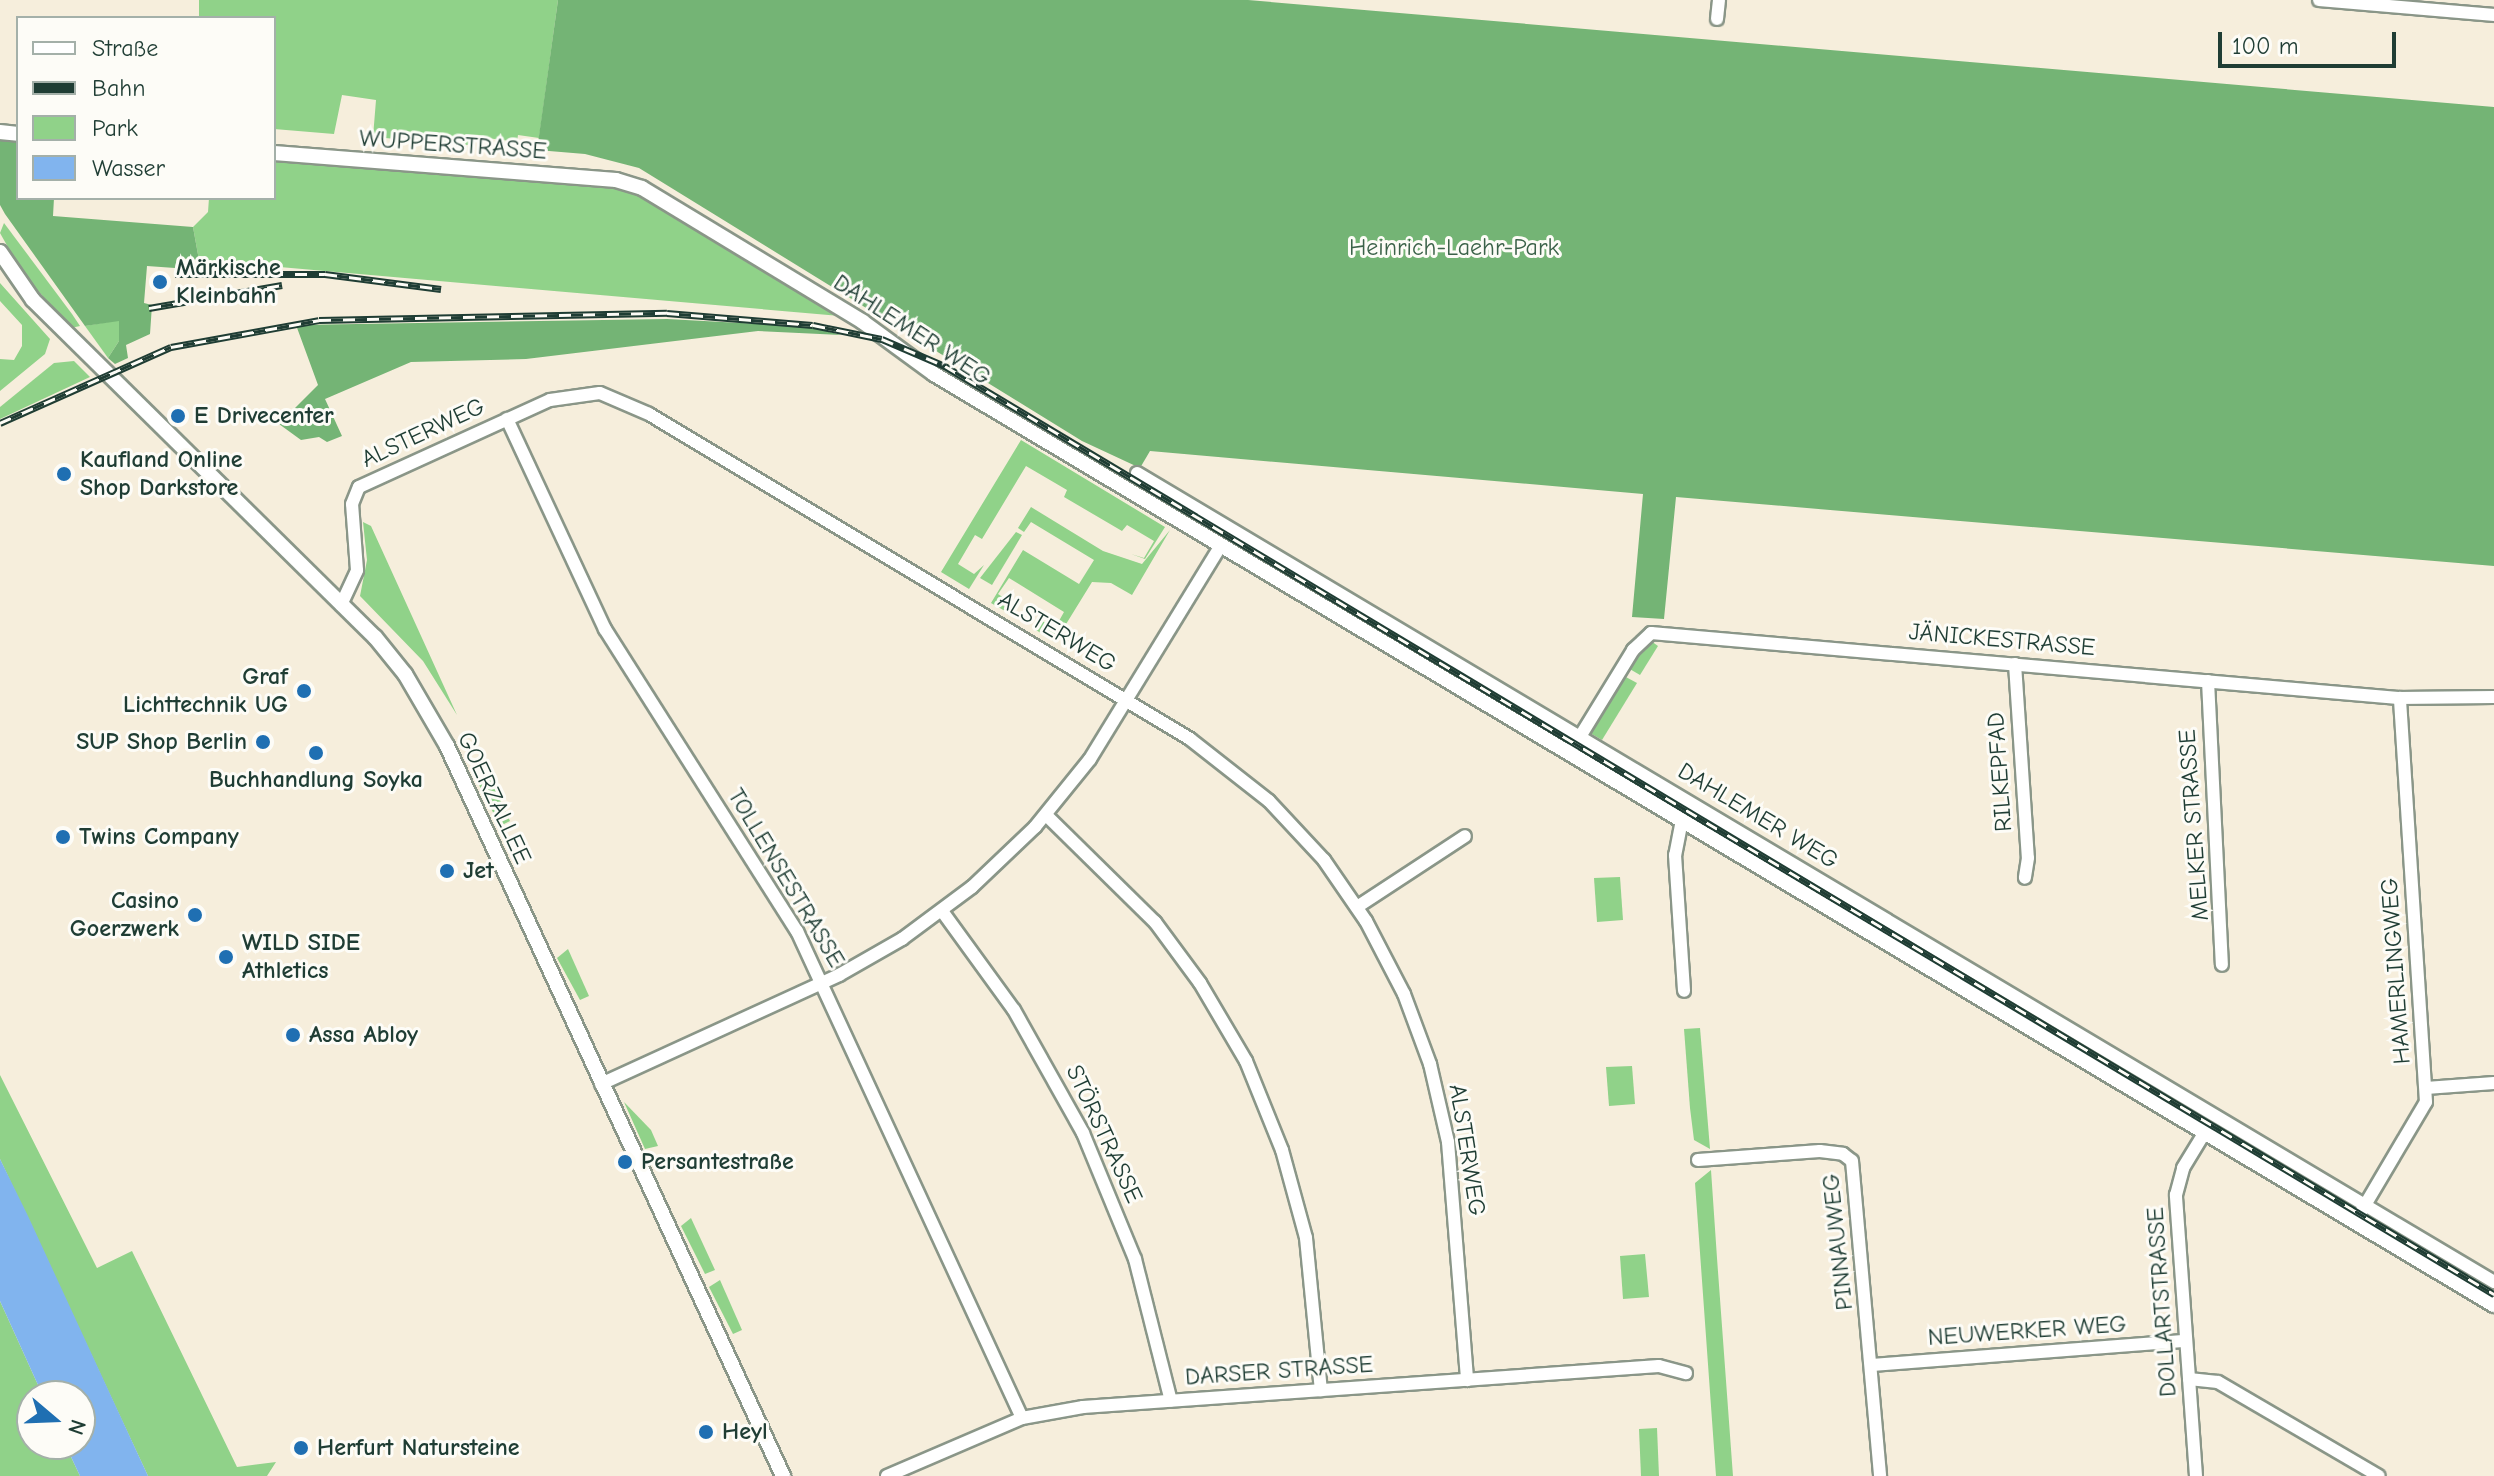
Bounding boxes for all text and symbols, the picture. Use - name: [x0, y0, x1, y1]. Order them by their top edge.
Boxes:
- legend: [16, 16, 276, 200]
- scale bar: [2222, 16, 2400, 66]
- text: 100 m: [2232, 32, 2299, 60]
- text: Straße: [92, 34, 158, 62]
- text: Bahn: [92, 74, 145, 102]
- text: Park: [92, 114, 138, 142]
- street label: WUPPERSTRASSE: [358, 124, 548, 166]
- text: Wasser: [92, 154, 165, 182]
- park label: Heinrich-Laehr-Park: [1349, 234, 1559, 262]
- place label: Märkische Kleinbahn: [176, 254, 281, 310]
- street label: DAHLEMER WEG: [828, 268, 996, 392]
- marker: Märkische Kleinbahn: [151, 273, 169, 291]
- street label: ALSTERWEG: [357, 392, 489, 474]
- place label: E Drivecenter: [194, 402, 334, 430]
- marker: E Drivecenter: [169, 407, 187, 425]
- place label: Kaufland Online Shop Darkstore: [80, 446, 242, 502]
- marker: Kaufland Online Shop Darkstore: [55, 465, 73, 483]
- street label: ALSTERWEG: [993, 585, 1121, 679]
- street label: JÄNICKESTRASSE: [1908, 618, 2096, 662]
- place label: Graf Lichttechnik UG: [123, 663, 288, 719]
- marker: Graf Lichttechnik UG: [295, 682, 313, 700]
- street label: RILKEPFAD: [1981, 711, 2019, 833]
- street label: GOERZALLEE: [451, 727, 537, 869]
- place label: SUP Shop Berlin: [76, 728, 247, 756]
- street label: MELKER STRASSE: [2173, 728, 2215, 922]
- marker: SUP Shop Berlin: [254, 733, 272, 751]
- marker: Buchhandlung Soyka: [307, 744, 325, 762]
- street label: DAHLEMER WEG: [1673, 757, 1843, 875]
- place label: Buchhandlung Soyka: [209, 766, 423, 794]
- street label: TOLLENSESTRASSE: [721, 783, 851, 973]
- place label: Twins Company: [79, 823, 239, 851]
- marker: Twins Company: [54, 828, 72, 846]
- place label: Jet: [463, 857, 494, 885]
- marker: Jet: [438, 862, 456, 880]
- street label: HAMERLINGWEG: [2375, 877, 2417, 1065]
- place label: Casino Goerzwerk: [70, 887, 179, 943]
- marker: Casino Goerzwerk: [186, 906, 204, 924]
- place label: WILD SIDE Athletics: [242, 929, 360, 985]
- marker: WILD SIDE Athletics: [217, 948, 235, 966]
- place label: Assa Abloy: [309, 1021, 418, 1049]
- marker: Assa Abloy: [284, 1026, 302, 1044]
- street label: STÖRSTRASSE: [1059, 1060, 1149, 1208]
- street label: ALSTERWEG: [1442, 1082, 1492, 1218]
- place label: Persantestraße: [641, 1148, 794, 1176]
- marker: Persantestraße: [616, 1153, 634, 1171]
- street label: PINNAUWEG: [1817, 1172, 1859, 1312]
- street label: DOLLARTSTRASSE: [2141, 1206, 2183, 1398]
- street label: NEUWERKER WEG: [1927, 1310, 2127, 1352]
- street label: DARSER STRASSE: [1184, 1350, 1374, 1392]
- north arrow: [16, 1380, 96, 1460]
- text: N: [62, 1416, 91, 1438]
- place label: Heyl: [722, 1418, 768, 1446]
- marker: Heyl: [697, 1423, 715, 1441]
- place label: Herfurt Natursteine: [317, 1434, 520, 1462]
- marker: Herfurt Natursteine: [292, 1439, 310, 1457]

